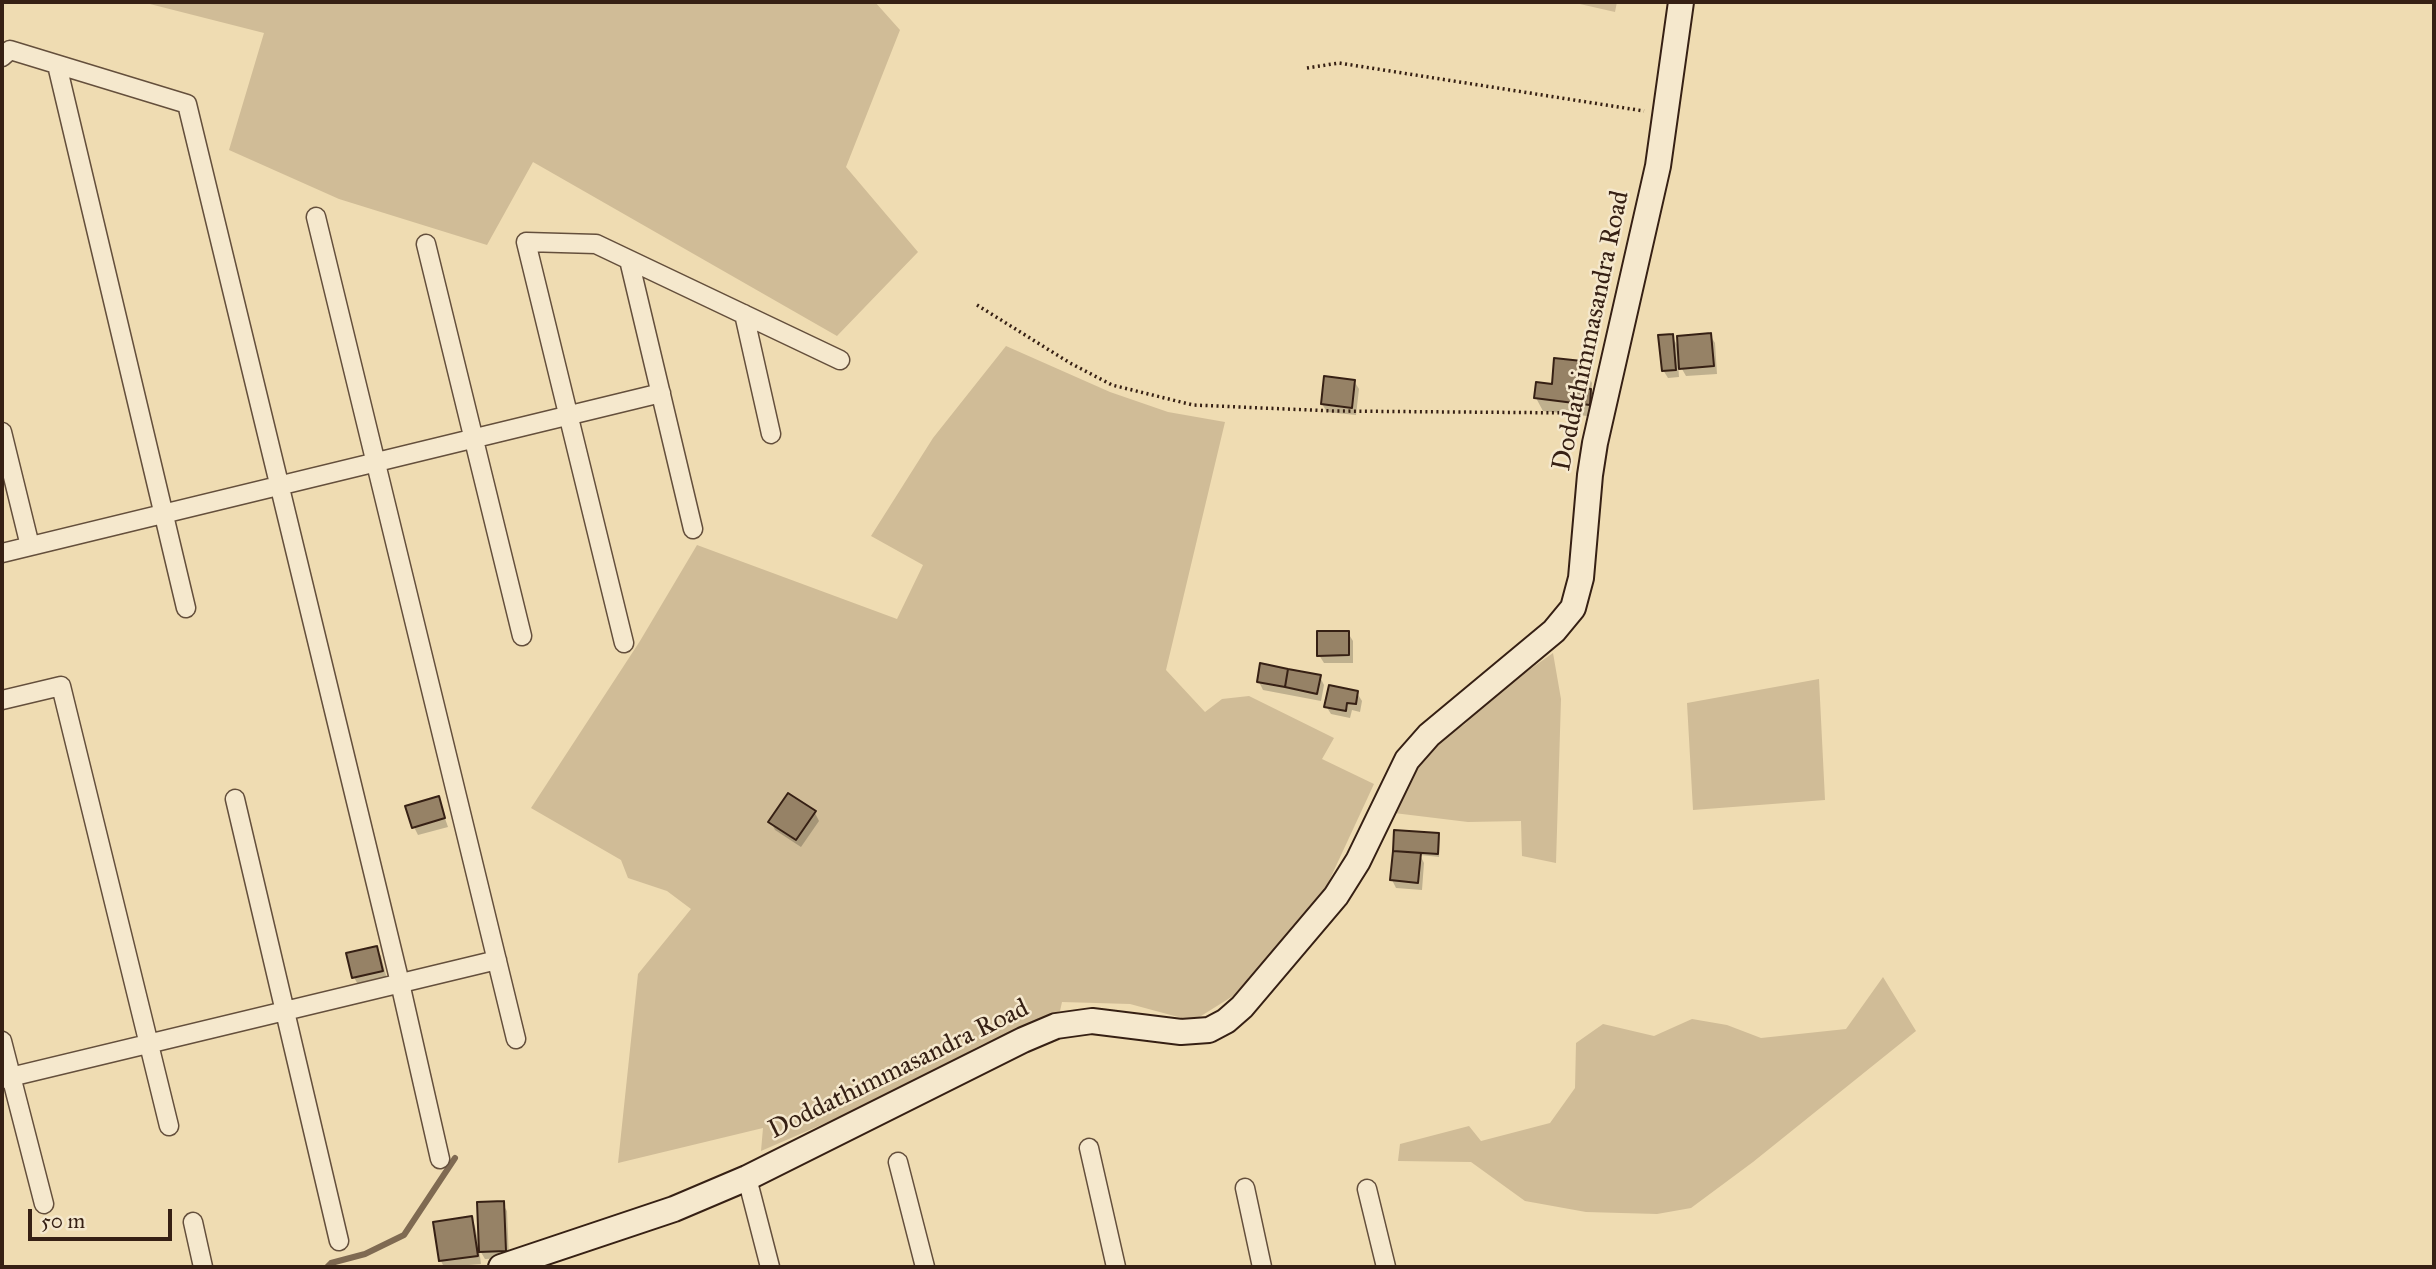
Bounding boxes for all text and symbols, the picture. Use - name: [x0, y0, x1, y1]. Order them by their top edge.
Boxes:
- street label: Doddathimmasandra Road: [1547, 188, 1637, 474]
- street label: Doddathimmasandra Road: [764, 993, 1034, 1147]
- scale bar: [32, 1196, 175, 1240]
- text: 50 m: [41, 1208, 85, 1234]

